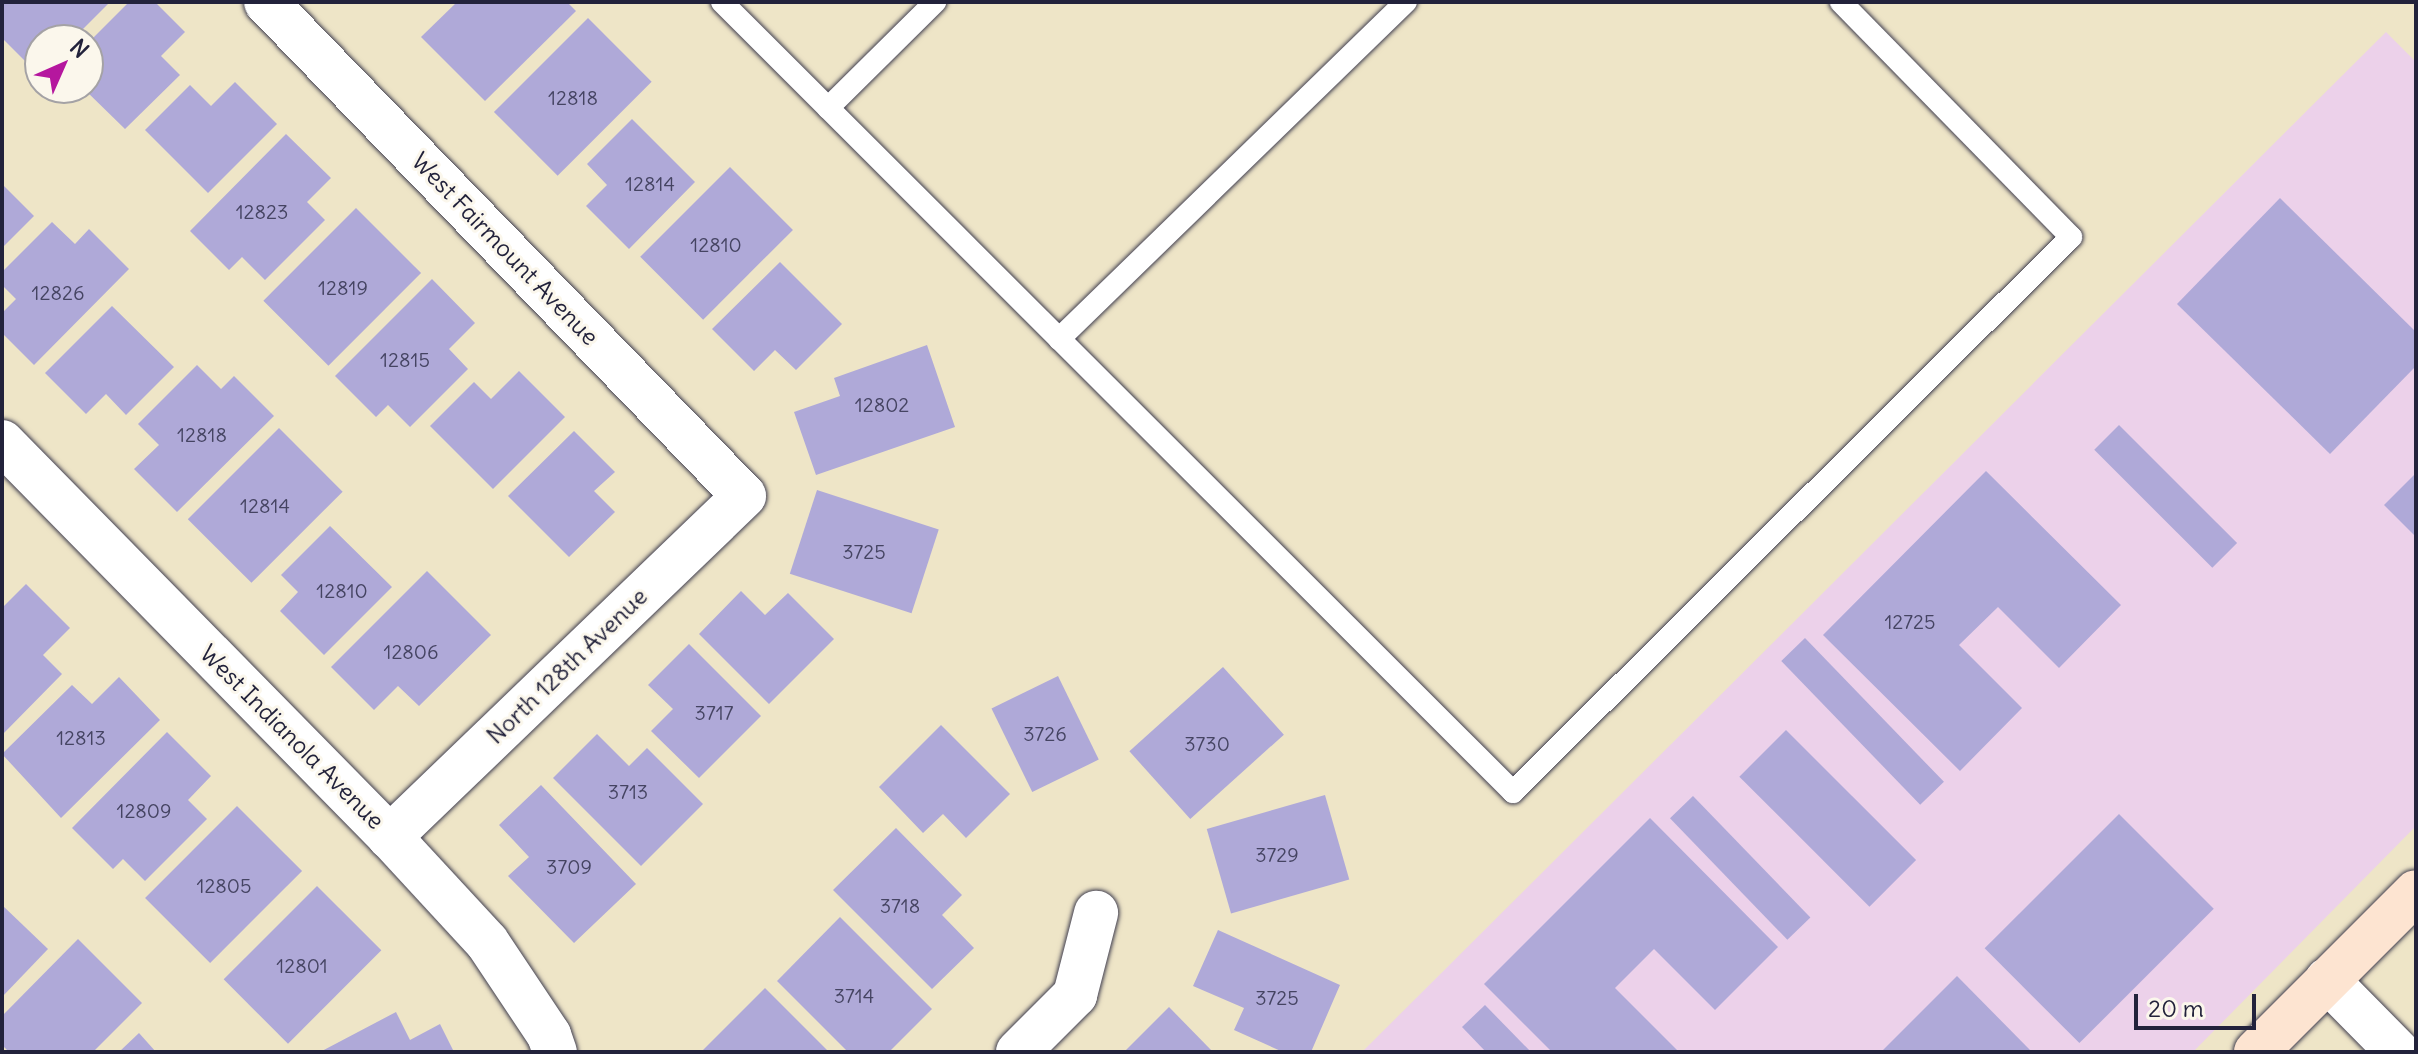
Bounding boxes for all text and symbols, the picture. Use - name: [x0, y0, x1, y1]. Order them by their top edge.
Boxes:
- north arrow: [24, 24, 104, 104]
- text: N: [64, 33, 95, 64]
- house number: 12818: [548, 85, 598, 109]
- street label: West Fairmount Avenue: [406, 147, 604, 351]
- house number: 12814: [625, 171, 675, 195]
- house number: 12823: [236, 199, 288, 223]
- house number: 12810: [690, 232, 742, 256]
- house number: 12819: [318, 275, 368, 299]
- house number: 12826: [32, 280, 84, 304]
- house number: 12815: [380, 347, 430, 371]
- house number: 12802: [855, 392, 909, 416]
- house number: 12818: [177, 422, 227, 446]
- house number: 12814: [240, 493, 290, 517]
- house number: 3725: [842, 539, 886, 563]
- house number: 12810: [316, 578, 368, 602]
- street label: North 128th Avenue: [481, 582, 653, 750]
- house number: 12725: [1884, 609, 1936, 633]
- street label: West Indianola Avenue: [194, 639, 390, 835]
- house number: 12806: [383, 639, 439, 663]
- house number: 3717: [695, 700, 733, 724]
- house number: 3726: [1023, 721, 1067, 745]
- house number: 12813: [56, 725, 106, 749]
- house number: 3730: [1184, 731, 1230, 755]
- house number: 3713: [608, 779, 648, 803]
- house number: 12809: [116, 798, 172, 822]
- house number: 3729: [1255, 842, 1299, 866]
- house number: 3709: [546, 854, 592, 878]
- house number: 12805: [196, 873, 252, 897]
- house number: 3718: [880, 893, 920, 917]
- house number: 12801: [276, 953, 328, 977]
- scale bar: [2138, 978, 2260, 1028]
- house number: 3714: [834, 983, 874, 1007]
- house number: 3725: [1255, 985, 1299, 1009]
- text: 20 m: [2148, 993, 2204, 1023]

